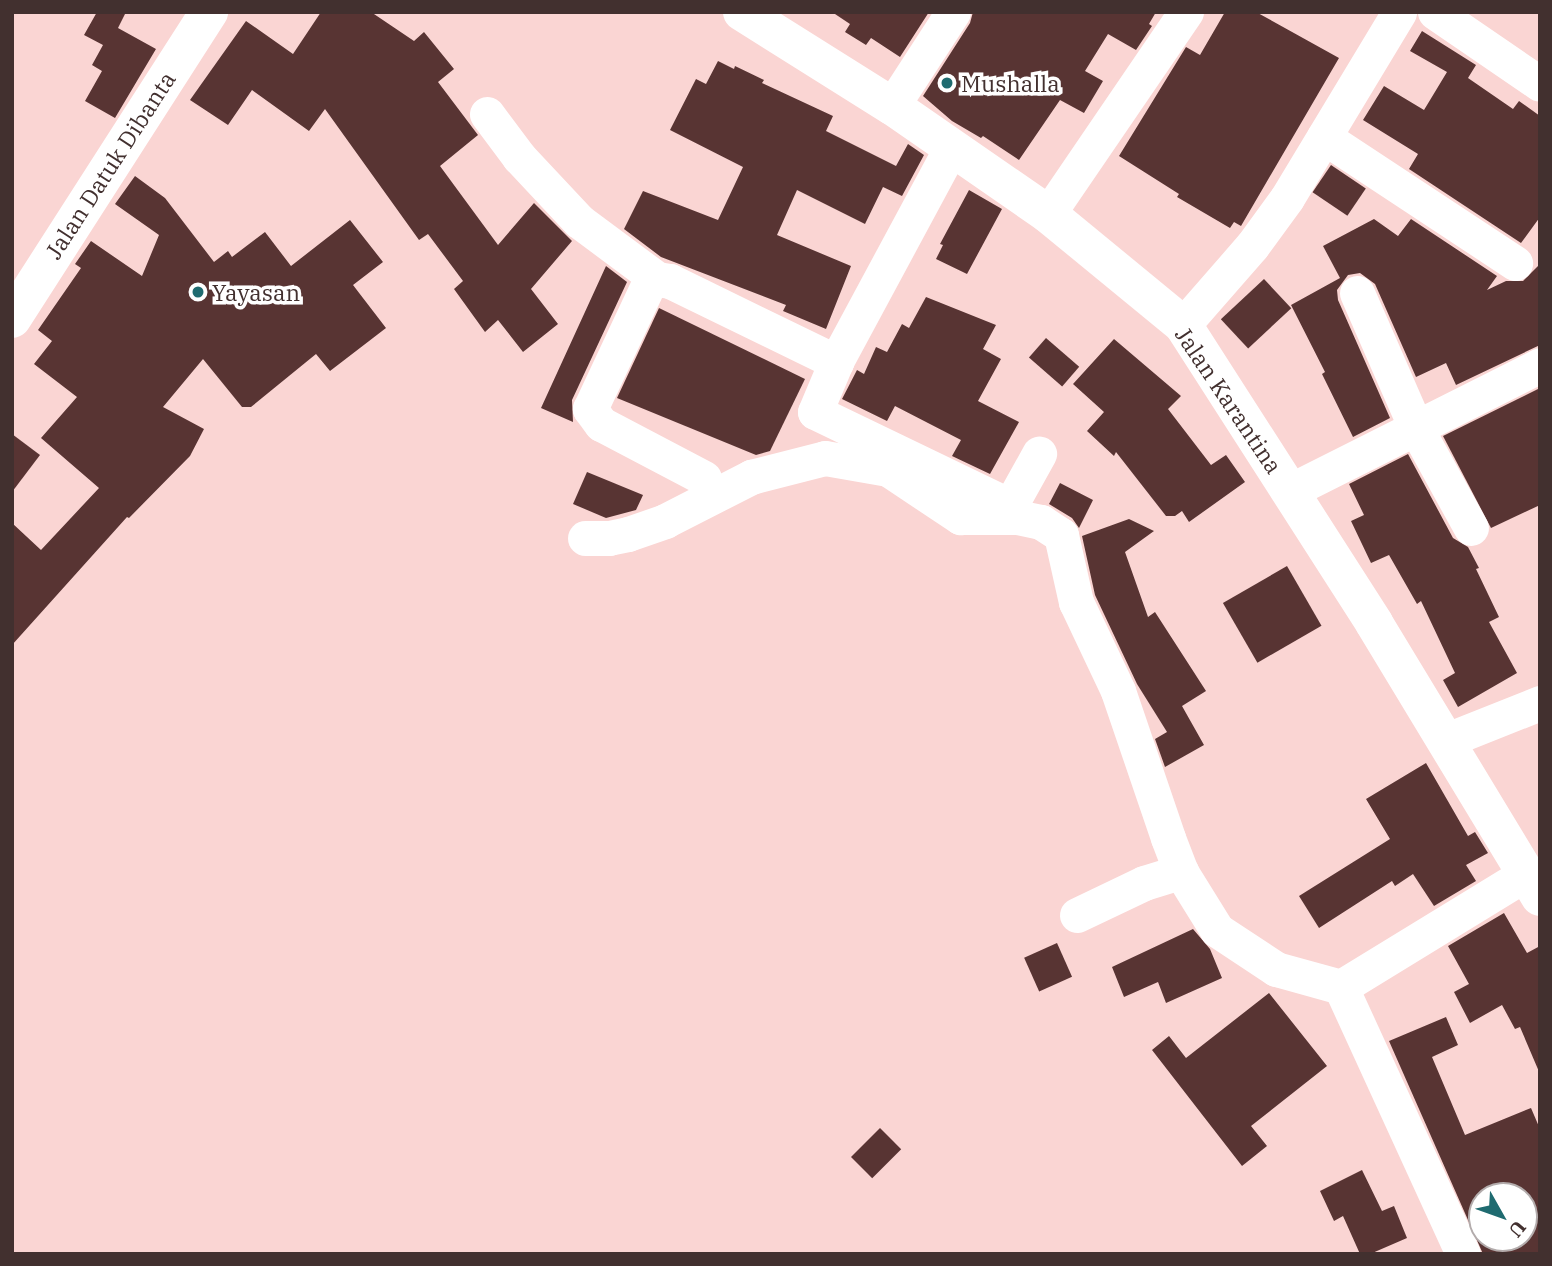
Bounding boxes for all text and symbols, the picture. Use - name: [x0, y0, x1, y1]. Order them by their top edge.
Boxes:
- street label: Jalan Datuk Dibanta: [39, 66, 181, 264]
- place label: Mushalla: [961, 69, 1060, 97]
- marker: Mushalla: [939, 75, 955, 91]
- place label: Yayasan: [212, 278, 300, 306]
- marker: Yayasan: [190, 284, 206, 300]
- street label: Jalan Karantina: [1170, 321, 1288, 479]
- north arrow: [1468, 1182, 1538, 1252]
- text: U: [1504, 1216, 1531, 1243]

